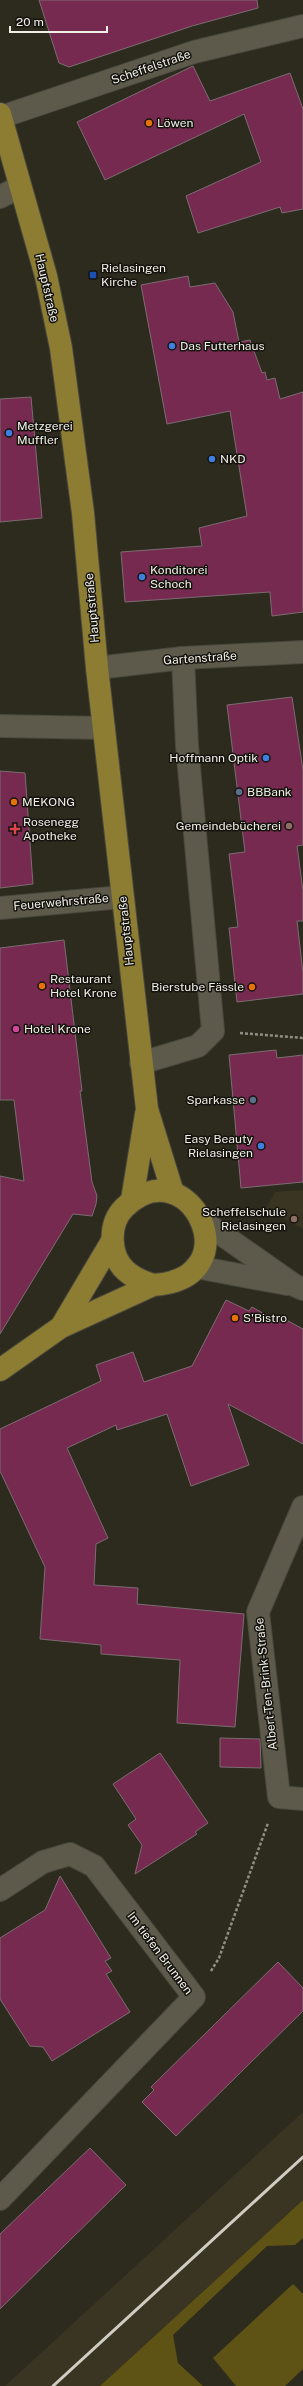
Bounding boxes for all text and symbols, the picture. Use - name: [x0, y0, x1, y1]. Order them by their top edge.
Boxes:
- scale bar: [10, 8, 107, 34]
- text: 20 m: [16, 15, 44, 29]
- street label: Scheffelstraße: [110, 47, 193, 87]
- place label: Löwen: [157, 116, 193, 130]
- marker: Löwen: [144, 118, 154, 128]
- street label: Hauptstraße: [32, 252, 62, 324]
- place label: Rielasingen Kirche: [101, 261, 166, 289]
- marker: Rielasingen Kirche: [88, 270, 98, 280]
- place label: Das Futterhaus: [180, 339, 264, 353]
- marker: Das Futterhaus: [167, 341, 177, 351]
- place label: Metzgerei Muffler: [17, 419, 73, 447]
- marker: Metzgerei Muffler: [4, 428, 14, 438]
- place label: NKD: [220, 452, 246, 466]
- marker: NKD: [207, 454, 217, 464]
- place label: Konditorei Schoch: [150, 563, 207, 591]
- street label: Hauptstraße: [82, 572, 102, 643]
- marker: Konditorei Schoch: [137, 572, 147, 582]
- street label: Gartenstraße: [163, 648, 237, 668]
- place label: Hoffmann Optik: [169, 751, 258, 765]
- marker: Hoffmann Optik: [261, 753, 271, 763]
- place label: BBBank: [247, 785, 292, 799]
- marker: BBBank: [234, 787, 244, 797]
- place label: MEKONG: [22, 795, 75, 809]
- marker: MEKONG: [9, 797, 19, 807]
- place label: Rosenegg Apotheke: [23, 815, 79, 843]
- place label: Gemeindebücherei: [176, 819, 281, 833]
- marker: Gemeindebücherei: [284, 821, 294, 831]
- marker: Rosenegg Apotheke: [10, 824, 20, 834]
- street label: Feuerwehrstraße: [13, 891, 109, 913]
- street label: Hauptstraße: [115, 895, 137, 967]
- place label: Restaurant Hotel Krone: [50, 972, 117, 1000]
- place label: Bierstube Fässle: [151, 980, 244, 994]
- marker: Restaurant Hotel Krone: [37, 981, 47, 991]
- marker: Bierstube Fässle: [247, 982, 257, 992]
- place label: Hotel Krone: [24, 1022, 91, 1036]
- marker: Hotel Krone: [11, 1024, 21, 1034]
- place label: Sparkasse: [186, 1093, 245, 1107]
- marker: Sparkasse: [248, 1095, 258, 1105]
- place label: Easy Beauty Rielasingen: [184, 1132, 254, 1160]
- marker: Easy Beauty Rielasingen: [256, 1141, 266, 1151]
- place label: Scheffelschule Rielasingen: [202, 1205, 286, 1233]
- marker: Scheffelschule Rielasingen: [289, 1214, 299, 1224]
- place label: S'Bistro: [243, 1311, 287, 1325]
- marker: S'Bistro: [230, 1313, 240, 1323]
- street label: Albert-Ten-Brink-Straße: [252, 1617, 280, 1751]
- street label: Im tiefen Brunnen: [124, 1909, 196, 1997]

